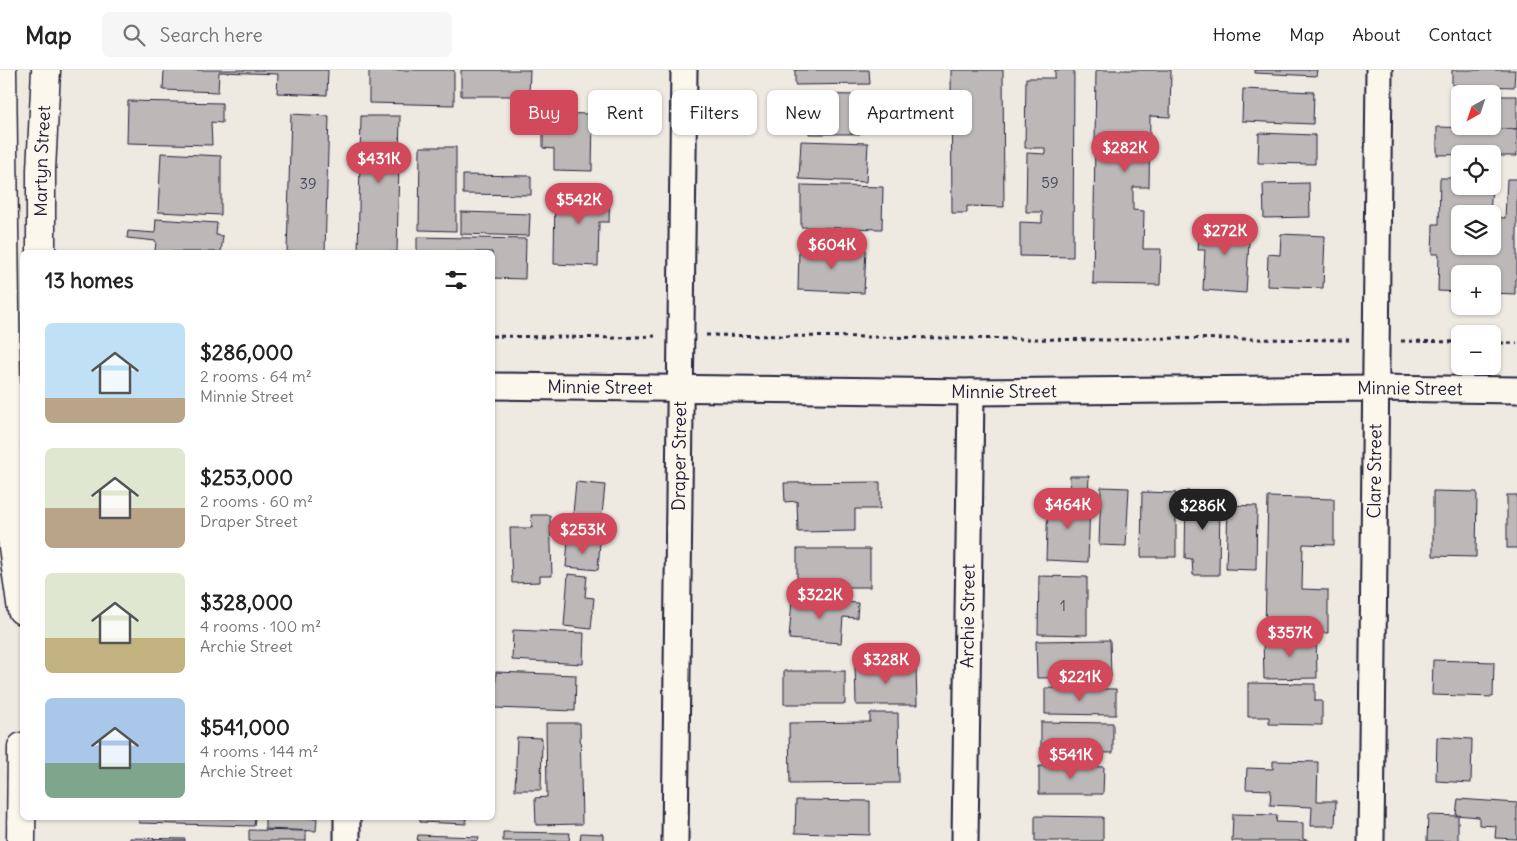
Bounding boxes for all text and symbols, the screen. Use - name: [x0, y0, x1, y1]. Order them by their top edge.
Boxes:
- search box: [102, 12, 452, 57]
- text: Map: [25, 20, 72, 50]
- icon: search: [120, 21, 148, 49]
- text: Search here: [160, 23, 263, 47]
- text: Home: [1213, 23, 1261, 46]
- text: Map: [1289, 23, 1324, 46]
- text: About: [1352, 23, 1400, 46]
- text: Contact: [1428, 23, 1492, 46]
- north arrow: [1451, 85, 1501, 135]
- map controls: [1451, 85, 1501, 375]
- chip: Buy: [510, 90, 578, 135]
- chip: Rent: [588, 90, 662, 135]
- chip: Filters: [672, 90, 757, 135]
- chip: New: [767, 90, 839, 135]
- chip: Apartment: [849, 90, 972, 135]
- street label: Martyn Street: [29, 105, 55, 217]
- pin: $282K: [1090, 131, 1160, 173]
- text: $282K: [1102, 137, 1148, 157]
- pin: $431K: [344, 142, 414, 184]
- button: locate: [1451, 145, 1501, 195]
- text: $431K: [357, 148, 401, 168]
- house number: 59: [1041, 173, 1059, 192]
- house number: 39: [299, 174, 317, 193]
- pin: $542K: [544, 182, 614, 225]
- text: $542K: [556, 189, 602, 209]
- button: layers: [1451, 205, 1501, 255]
- pin: $272K: [1190, 214, 1260, 256]
- text: $272K: [1203, 220, 1247, 240]
- pin: $604K: [797, 228, 867, 270]
- text: $604K: [808, 234, 856, 254]
- button: +: [1451, 265, 1501, 315]
- icon: filters: [442, 266, 470, 294]
- text: 13 homes: [45, 267, 133, 294]
- button: −: [1451, 325, 1501, 375]
- text: $286,000: [200, 339, 293, 366]
- icon: home: [85, 343, 145, 403]
- text: 2 rooms · 64 m²: [200, 366, 312, 386]
- street label: Minnie Street: [547, 375, 653, 399]
- street label: Minnie Street: [1357, 376, 1463, 400]
- street label: Minnie Street: [951, 379, 1057, 403]
- text: Minnie Street: [200, 386, 294, 406]
- street label: Draper Street: [667, 401, 691, 511]
- street label: Clare Street: [1362, 423, 1386, 519]
- text: $253,000: [200, 464, 293, 491]
- icon: home: [85, 468, 145, 528]
- pin: $464K: [1033, 488, 1103, 530]
- pin: $286K: [1168, 488, 1238, 531]
- text: 2 rooms · 60 m²: [200, 491, 313, 511]
- text: $464K: [1045, 494, 1091, 514]
- text: $286K: [1180, 495, 1226, 515]
- text: Draper Street: [200, 511, 298, 531]
- pin: $253K: [548, 512, 618, 555]
- text: $253K: [560, 519, 606, 539]
- street label: Archie Street: [955, 564, 980, 668]
- pin: $322K: [785, 578, 855, 620]
- text: $322K: [797, 584, 843, 604]
- text: $328,000: [200, 589, 293, 616]
- icon: home: [85, 593, 145, 653]
- house number: 1: [1060, 596, 1066, 615]
- text: 4 rooms · 100 m²: [200, 616, 321, 636]
- pin: $357K: [1255, 616, 1325, 658]
- text: $357K: [1268, 622, 1312, 642]
- text: Archie Street: [200, 636, 293, 656]
- pin: $328K: [851, 642, 921, 685]
- text: $328K: [863, 649, 909, 669]
- pin: $221K: [1045, 660, 1115, 702]
- text: $221K: [1059, 666, 1101, 686]
- text: $541,000: [200, 714, 290, 741]
- icon: home: [85, 718, 145, 778]
- pin: $541K: [1036, 738, 1106, 780]
- text: 4 rooms · 144 m²: [200, 741, 319, 761]
- text: $541K: [1049, 744, 1093, 764]
- text: Archie Street: [200, 761, 293, 781]

